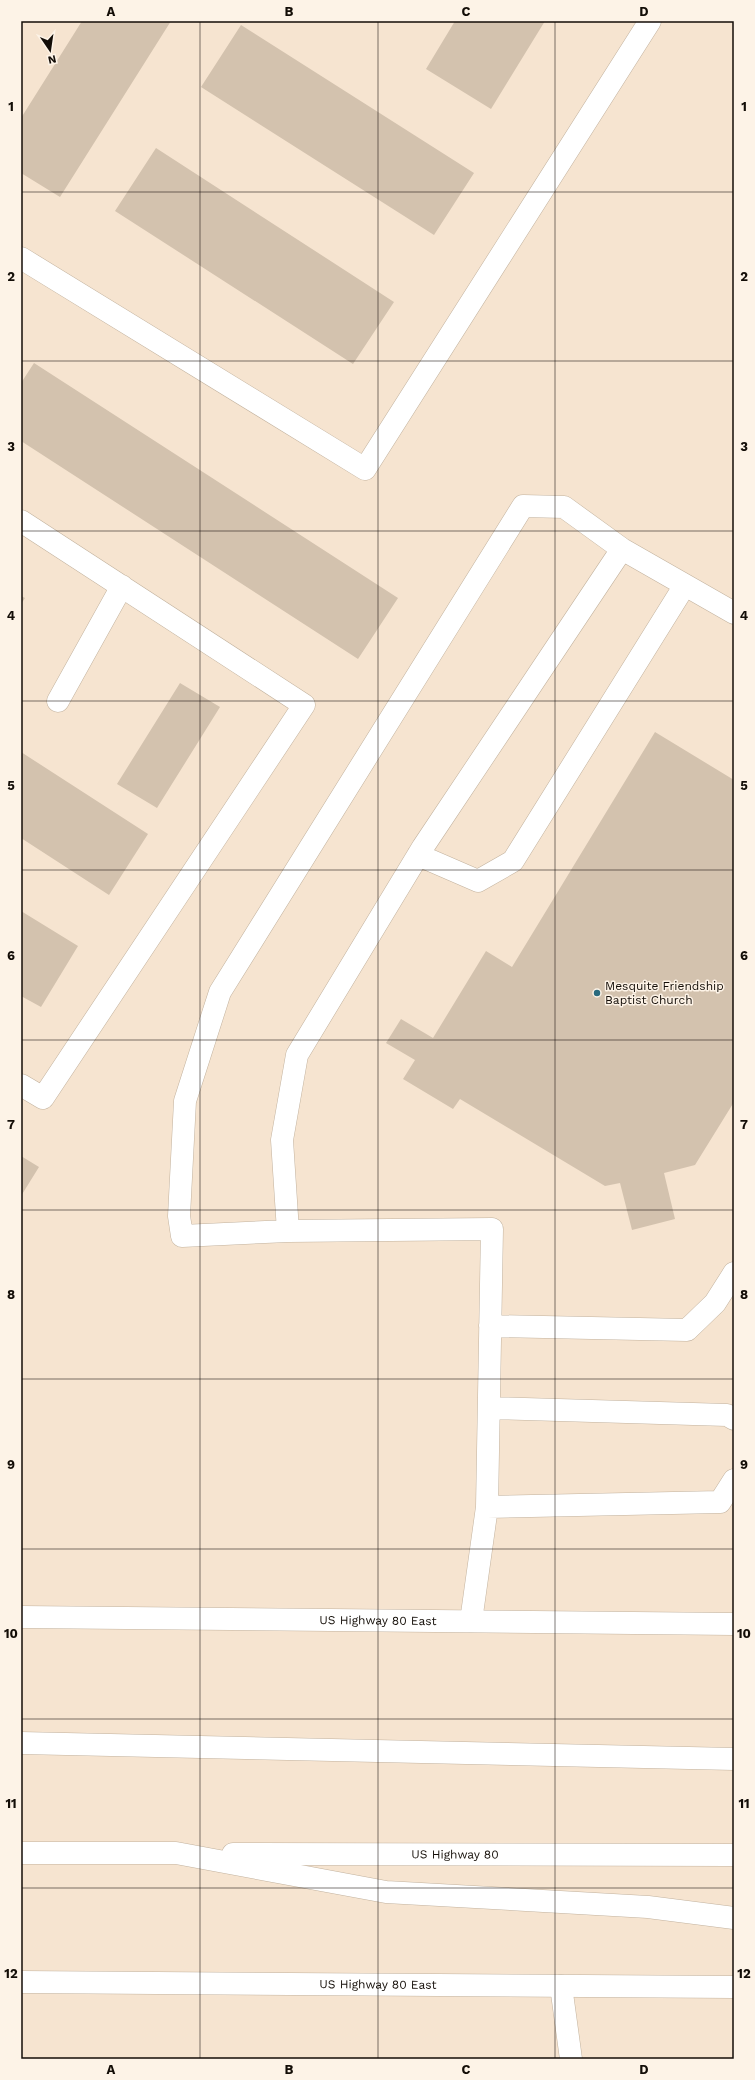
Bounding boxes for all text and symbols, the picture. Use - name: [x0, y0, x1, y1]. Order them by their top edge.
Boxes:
- text: A: [107, 4, 116, 19]
- text: B: [285, 4, 294, 19]
- text: C: [462, 4, 471, 19]
- text: D: [639, 4, 649, 19]
- north arrow: [30, 30, 70, 70]
- text: N: [47, 52, 58, 67]
- text: 1: [8, 99, 14, 114]
- text: 1: [741, 99, 747, 114]
- text: 2: [7, 269, 15, 284]
- text: 2: [740, 269, 748, 284]
- text: 3: [7, 439, 15, 454]
- text: 3: [740, 439, 748, 454]
- text: 4: [7, 608, 16, 623]
- text: 4: [740, 608, 749, 623]
- text: 5: [7, 778, 15, 793]
- text: 5: [740, 778, 748, 793]
- text: 6: [7, 948, 15, 963]
- text: 6: [740, 948, 748, 963]
- place label: Mesquite Friendship Baptist Church: [605, 979, 724, 1007]
- marker: Mesquite Friendship Baptist Church: [592, 988, 602, 998]
- text: 7: [7, 1117, 15, 1132]
- text: 7: [740, 1117, 748, 1132]
- text: 8: [7, 1287, 15, 1302]
- text: 8: [740, 1287, 748, 1302]
- text: 9: [7, 1457, 15, 1472]
- text: 9: [740, 1457, 748, 1472]
- street label: US Highway 80 East: [319, 1613, 437, 1628]
- text: 10: [4, 1626, 18, 1641]
- text: 10: [737, 1626, 751, 1641]
- text: 11: [5, 1796, 17, 1811]
- text: 11: [738, 1796, 750, 1811]
- street label: US Highway 80: [411, 1847, 499, 1862]
- text: 12: [4, 1966, 18, 1981]
- text: 12: [737, 1966, 751, 1981]
- street label: US Highway 80 East: [319, 1977, 437, 1992]
- text: A: [107, 2062, 116, 2077]
- text: B: [285, 2062, 294, 2077]
- text: C: [462, 2062, 471, 2077]
- text: D: [639, 2062, 649, 2077]

